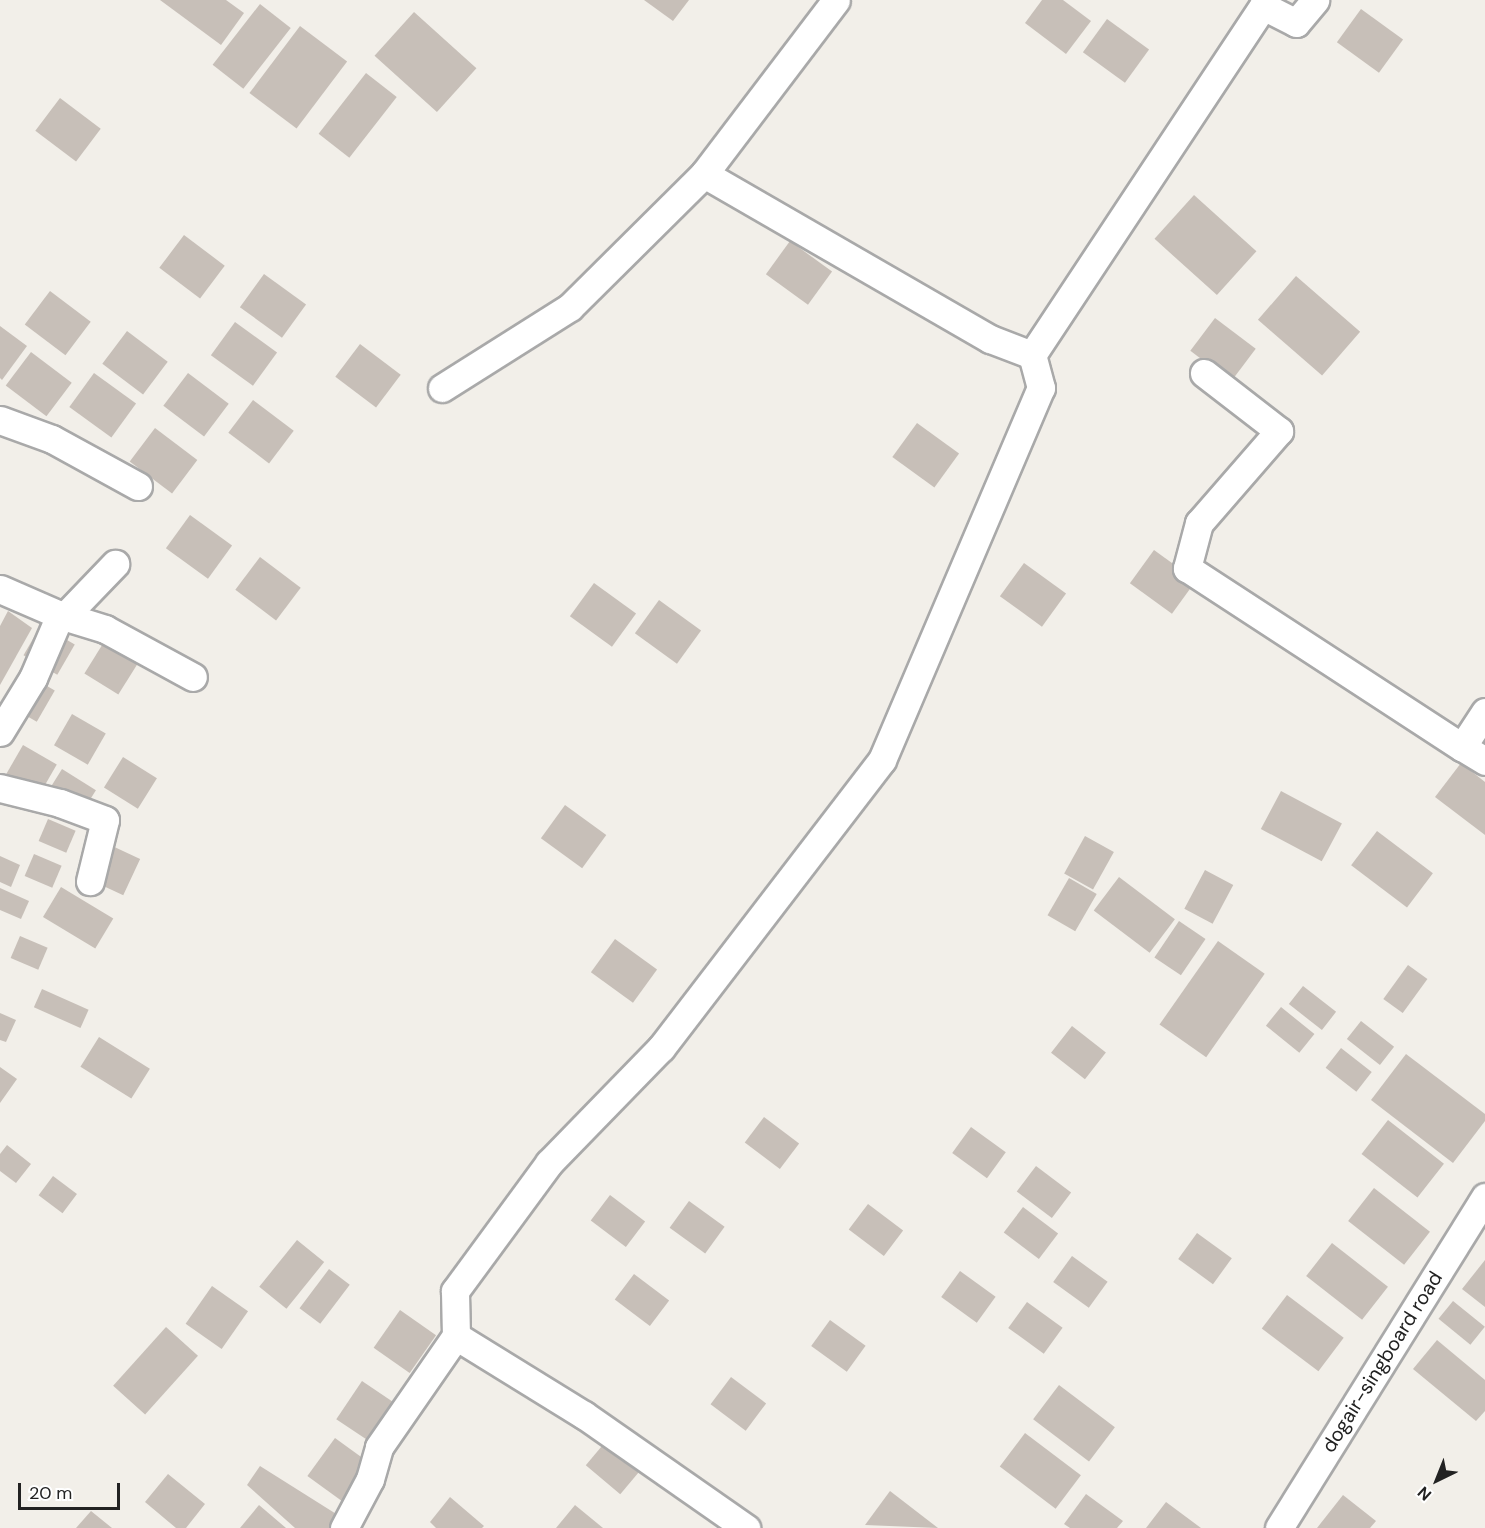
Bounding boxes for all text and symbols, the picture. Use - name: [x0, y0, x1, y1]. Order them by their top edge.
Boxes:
- street label: dogair-singboard road: [1316, 1267, 1448, 1457]
- north arrow: [1407, 1450, 1467, 1510]
- scale bar: [21, 1471, 123, 1509]
- text: 20 m: [29, 1481, 72, 1505]
- text: N: [1413, 1482, 1436, 1505]

